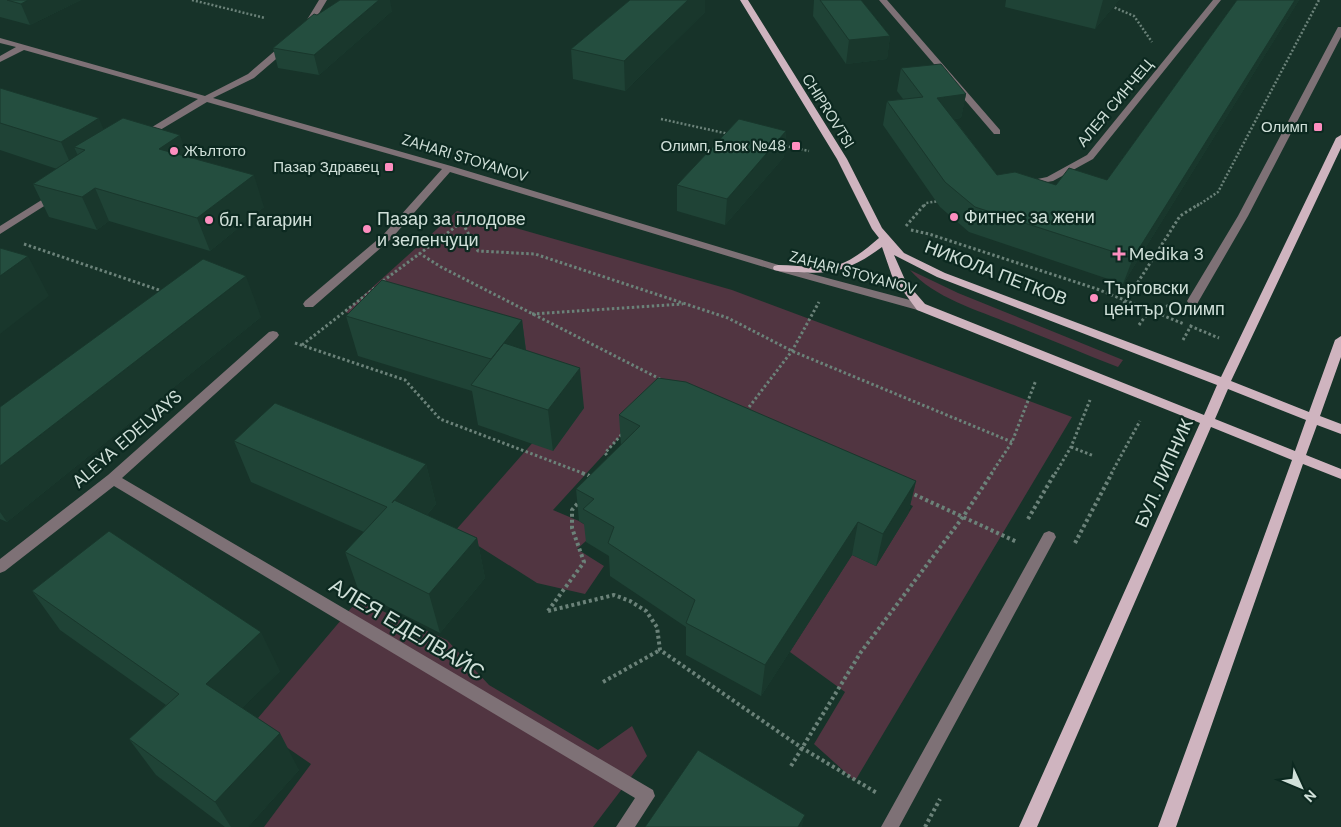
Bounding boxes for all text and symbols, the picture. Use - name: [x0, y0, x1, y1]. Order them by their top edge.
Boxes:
- street label: АЛЕЯ СИНЧЕЦ: [1072, 55, 1158, 151]
- street label: CHIPROVTSI: [797, 70, 859, 152]
- place label: Олимп: [1261, 117, 1308, 137]
- marker: Олимп: [1312, 121, 1324, 133]
- street label: ZAHARI STOYANOV: [399, 129, 531, 187]
- place label: Олимп, Блок №48: [660, 136, 786, 156]
- marker: Олимп, Блок №48: [790, 140, 802, 152]
- place label: Жълтото: [184, 141, 246, 161]
- marker: Жълтото: [168, 145, 180, 157]
- place label: Пазар Здравец: [273, 157, 379, 177]
- marker: Пазар Здравец: [383, 161, 395, 173]
- place label: Фитнес за жени: [964, 205, 1095, 229]
- place label: Пазар за плодове и зеленчуци: [377, 207, 526, 252]
- place label: бл. Гагарин: [219, 208, 312, 232]
- marker: Фитнес за жени: [948, 211, 960, 223]
- marker: бл. Гагарин: [203, 214, 215, 226]
- marker: Пазар за плодове и зеленчуци: [361, 223, 373, 235]
- street label: НИКОЛА ПЕТКОВ: [921, 235, 1071, 311]
- place label: Medika 3: [1129, 242, 1204, 266]
- street label: ZAHARI STOYANOV: [787, 246, 919, 300]
- marker: Medika 3: [1113, 248, 1125, 260]
- place label: Търговски център Олимп: [1104, 276, 1225, 321]
- marker: Търговски център Олимп: [1088, 292, 1100, 304]
- street label: ALEYA EDELVAYS: [67, 384, 187, 494]
- street label: БУЛ. ЛИПНИК: [1129, 414, 1199, 531]
- street label: АЛЕЯ ЕДЕЛВАЙС: [324, 572, 490, 686]
- north arrow: [1276, 762, 1326, 812]
- text: N: [1300, 786, 1320, 806]

